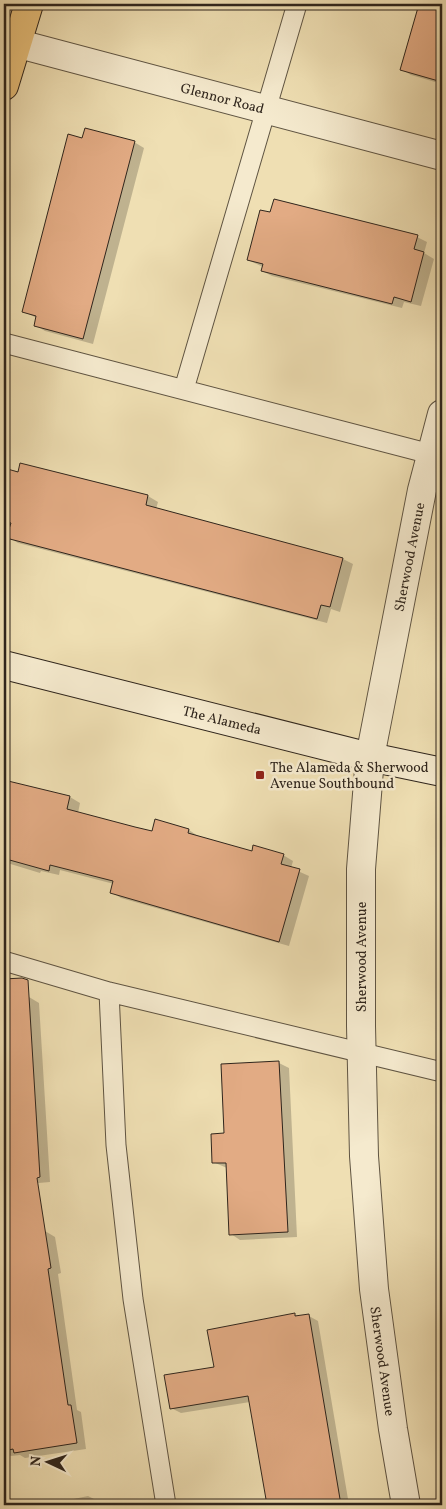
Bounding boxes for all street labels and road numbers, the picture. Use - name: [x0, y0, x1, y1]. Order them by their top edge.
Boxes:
- street label: Glennor Road: [178, 79, 266, 119]
- street label: Sherwood Avenue: [391, 501, 430, 613]
- street label: The Alameda: [180, 702, 263, 740]
- street label: Sherwood Avenue: [353, 901, 372, 1012]
- street label: Sherwood Avenue: [364, 1305, 399, 1418]

